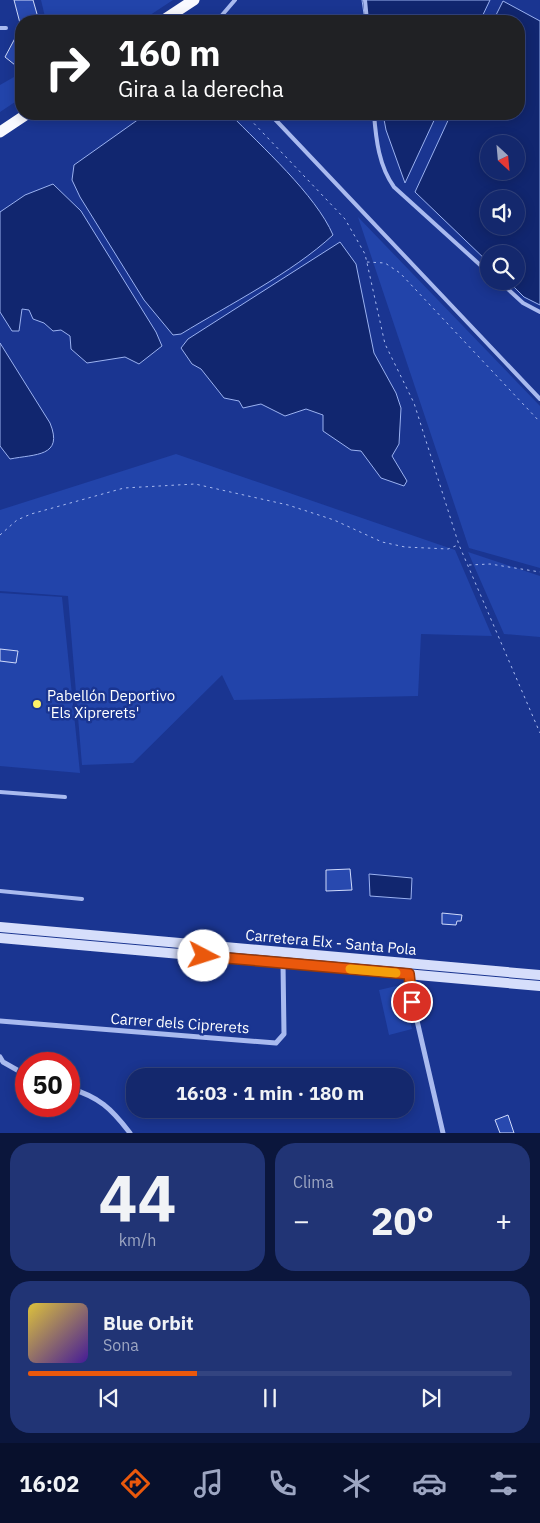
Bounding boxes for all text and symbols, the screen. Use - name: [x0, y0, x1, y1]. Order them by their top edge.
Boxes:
- text: 160 m: [118, 30, 221, 76]
- icon: right: [35, 35, 100, 100]
- text: Gira a la derecha: [118, 74, 284, 103]
- north arrow: [480, 135, 525, 180]
- map controls: [480, 135, 525, 290]
- button: sound: [480, 190, 525, 235]
- button: search: [480, 245, 525, 290]
- place label: Pabellón Deportivo 'Els Xiprerets': [47, 686, 175, 722]
- marker: Pabellón Deportivo 'Els Xiprerets': [31, 698, 43, 710]
- street label: Carretera Elx - Santa Pola: [245, 925, 417, 959]
- position arrow: [177, 929, 229, 981]
- pin: [391, 981, 433, 1023]
- icon: arrive: [398, 988, 426, 1016]
- street label: Carrer dels Ciprerets: [110, 1009, 250, 1037]
- speed limit sign: 50: [15, 1052, 80, 1117]
- text: 16:03 · 1 min · 180 m: [176, 1081, 364, 1105]
- text: 44: [98, 1155, 177, 1240]
- text: Clima: [293, 1172, 334, 1192]
- text: 20°: [371, 1196, 434, 1245]
- text: −: [293, 1202, 310, 1239]
- text: +: [495, 1202, 512, 1239]
- text: km/h: [119, 1230, 156, 1250]
- text: Blue Orbit: [103, 1311, 193, 1335]
- text: Sona: [103, 1335, 139, 1355]
- icon: previous: [95, 1384, 123, 1412]
- icon: pause: [256, 1384, 284, 1412]
- icon: next: [417, 1384, 445, 1412]
- icon: directions: [118, 1466, 153, 1501]
- icon: music: [191, 1466, 226, 1501]
- icon: phone: [265, 1466, 300, 1501]
- icon: climate: [339, 1466, 374, 1501]
- icon: car: [412, 1466, 447, 1501]
- icon: filters: [486, 1466, 521, 1501]
- text: 16:02: [19, 1469, 79, 1498]

